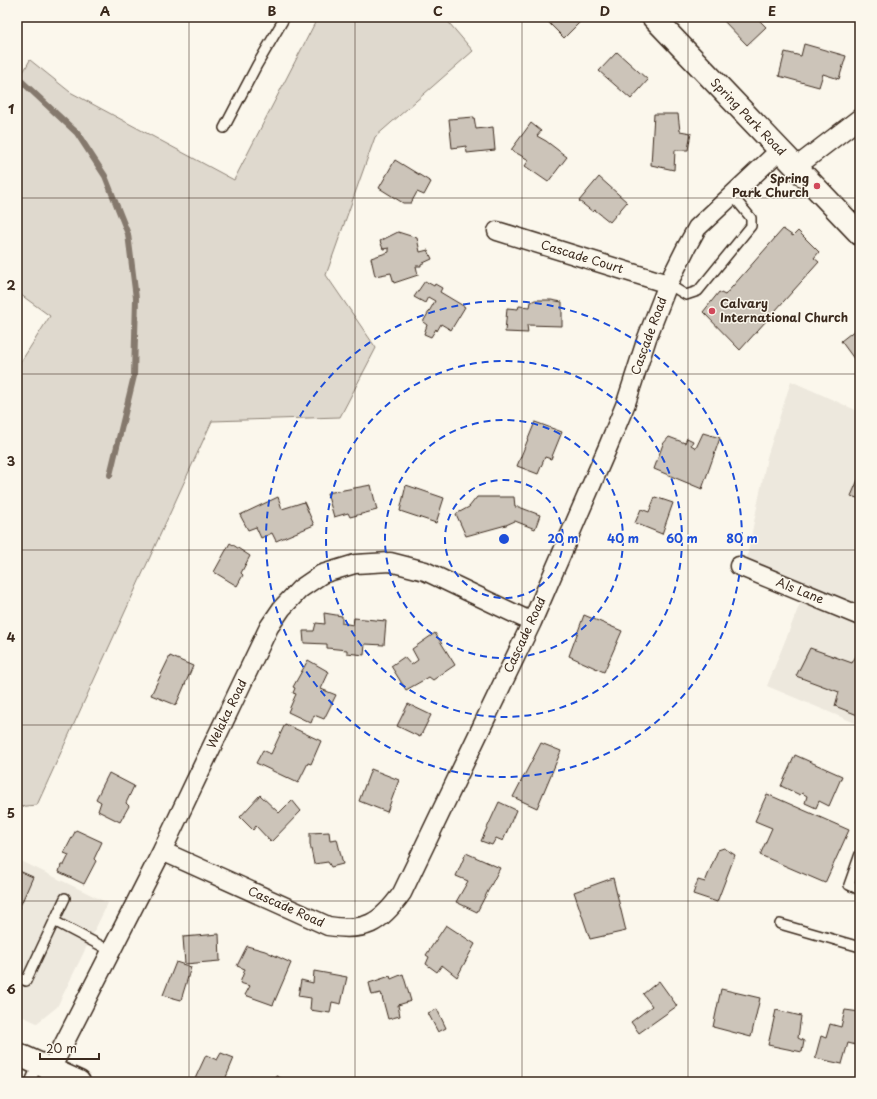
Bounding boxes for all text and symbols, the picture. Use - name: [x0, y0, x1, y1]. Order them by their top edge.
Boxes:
- text: A: [100, 1, 110, 20]
- text: B: [268, 1, 277, 20]
- text: C: [433, 1, 443, 20]
- text: D: [600, 1, 610, 20]
- text: E: [768, 1, 776, 20]
- street label: Spring Park Road: [707, 73, 791, 159]
- text: 1: [8, 99, 14, 118]
- place label: Spring Park Church: [732, 169, 809, 201]
- marker: Spring Park Church: [812, 181, 822, 191]
- street label: Cascade Court: [539, 235, 626, 277]
- text: 2: [6, 275, 16, 294]
- street label: Cascade Road: [626, 294, 671, 377]
- place label: Calvary International Church: [720, 294, 848, 326]
- marker: Calvary International Church: [707, 306, 717, 316]
- text: 3: [7, 451, 16, 470]
- text: 20 m: [547, 529, 579, 547]
- text: 40 m: [607, 529, 639, 547]
- text: 60 m: [666, 529, 698, 547]
- text: 80 m: [726, 529, 758, 547]
- centre of rings: [497, 532, 511, 546]
- street label: Als Lane: [774, 572, 827, 608]
- street label: Cascade Road: [499, 594, 550, 676]
- text: 4: [7, 627, 16, 646]
- street label: Welaka Road: [202, 676, 251, 751]
- text: 5: [7, 803, 15, 822]
- street label: Cascade Road: [245, 881, 328, 931]
- text: 6: [6, 979, 16, 998]
- scale bar: [40, 1035, 99, 1061]
- text: 20 m: [46, 1039, 77, 1057]

